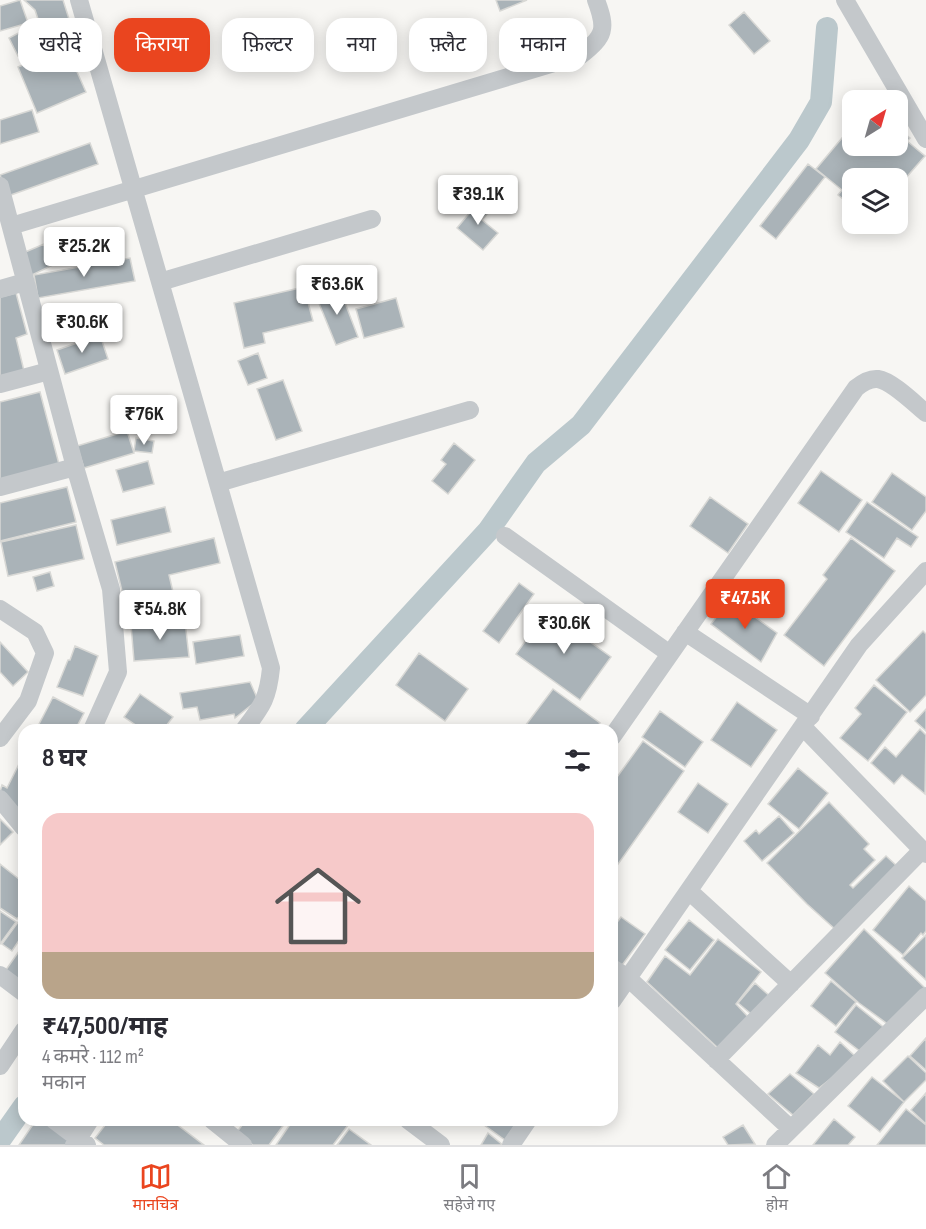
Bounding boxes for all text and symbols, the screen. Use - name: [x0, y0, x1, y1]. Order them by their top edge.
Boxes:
- chip: खरीदें: [18, 18, 102, 72]
- chip: किराया: [114, 18, 210, 72]
- chip: फ़िल्टर: [222, 18, 314, 72]
- chip: नया: [326, 18, 397, 72]
- chip: फ़्लैट: [409, 18, 487, 72]
- chip: मकान: [499, 18, 587, 72]
- north arrow: [842, 90, 908, 156]
- map controls: [842, 90, 908, 234]
- button: layers: [842, 168, 908, 234]
- pin: ₹39.1K: [429, 175, 527, 226]
- text: ₹39.1K: [452, 182, 504, 206]
- pin: ₹25.2K: [35, 227, 133, 278]
- text: ₹25.2K: [58, 234, 110, 258]
- pin: ₹63.6K: [288, 265, 386, 316]
- text: ₹63.6K: [310, 272, 364, 296]
- pin: ₹30.6K: [33, 303, 131, 354]
- text: ₹30.6K: [56, 310, 108, 334]
- pin: ₹76K: [108, 395, 180, 446]
- text: ₹76K: [124, 402, 164, 426]
- pin: ₹47.5K: [696, 579, 794, 630]
- text: ₹47.5K: [720, 586, 770, 610]
- pin: ₹54.8K: [111, 590, 209, 641]
- text: ₹54.8K: [133, 597, 187, 621]
- pin: ₹30.6K: [515, 604, 613, 655]
- text: ₹30.6K: [538, 611, 590, 635]
- text: 8 घर: [42, 743, 87, 774]
- icon: filters: [561, 744, 594, 777]
- icon: home: [264, 852, 372, 960]
- text: ₹47,500/माह: [42, 1011, 168, 1042]
- text: 4 कमरे · 112 m²: [42, 1045, 144, 1069]
- text: मकान: [42, 1071, 86, 1095]
- tab: मानचित्र: [133, 1160, 178, 1217]
- tab: सहेजे गए: [444, 1160, 495, 1217]
- tab: होम: [760, 1160, 793, 1217]

